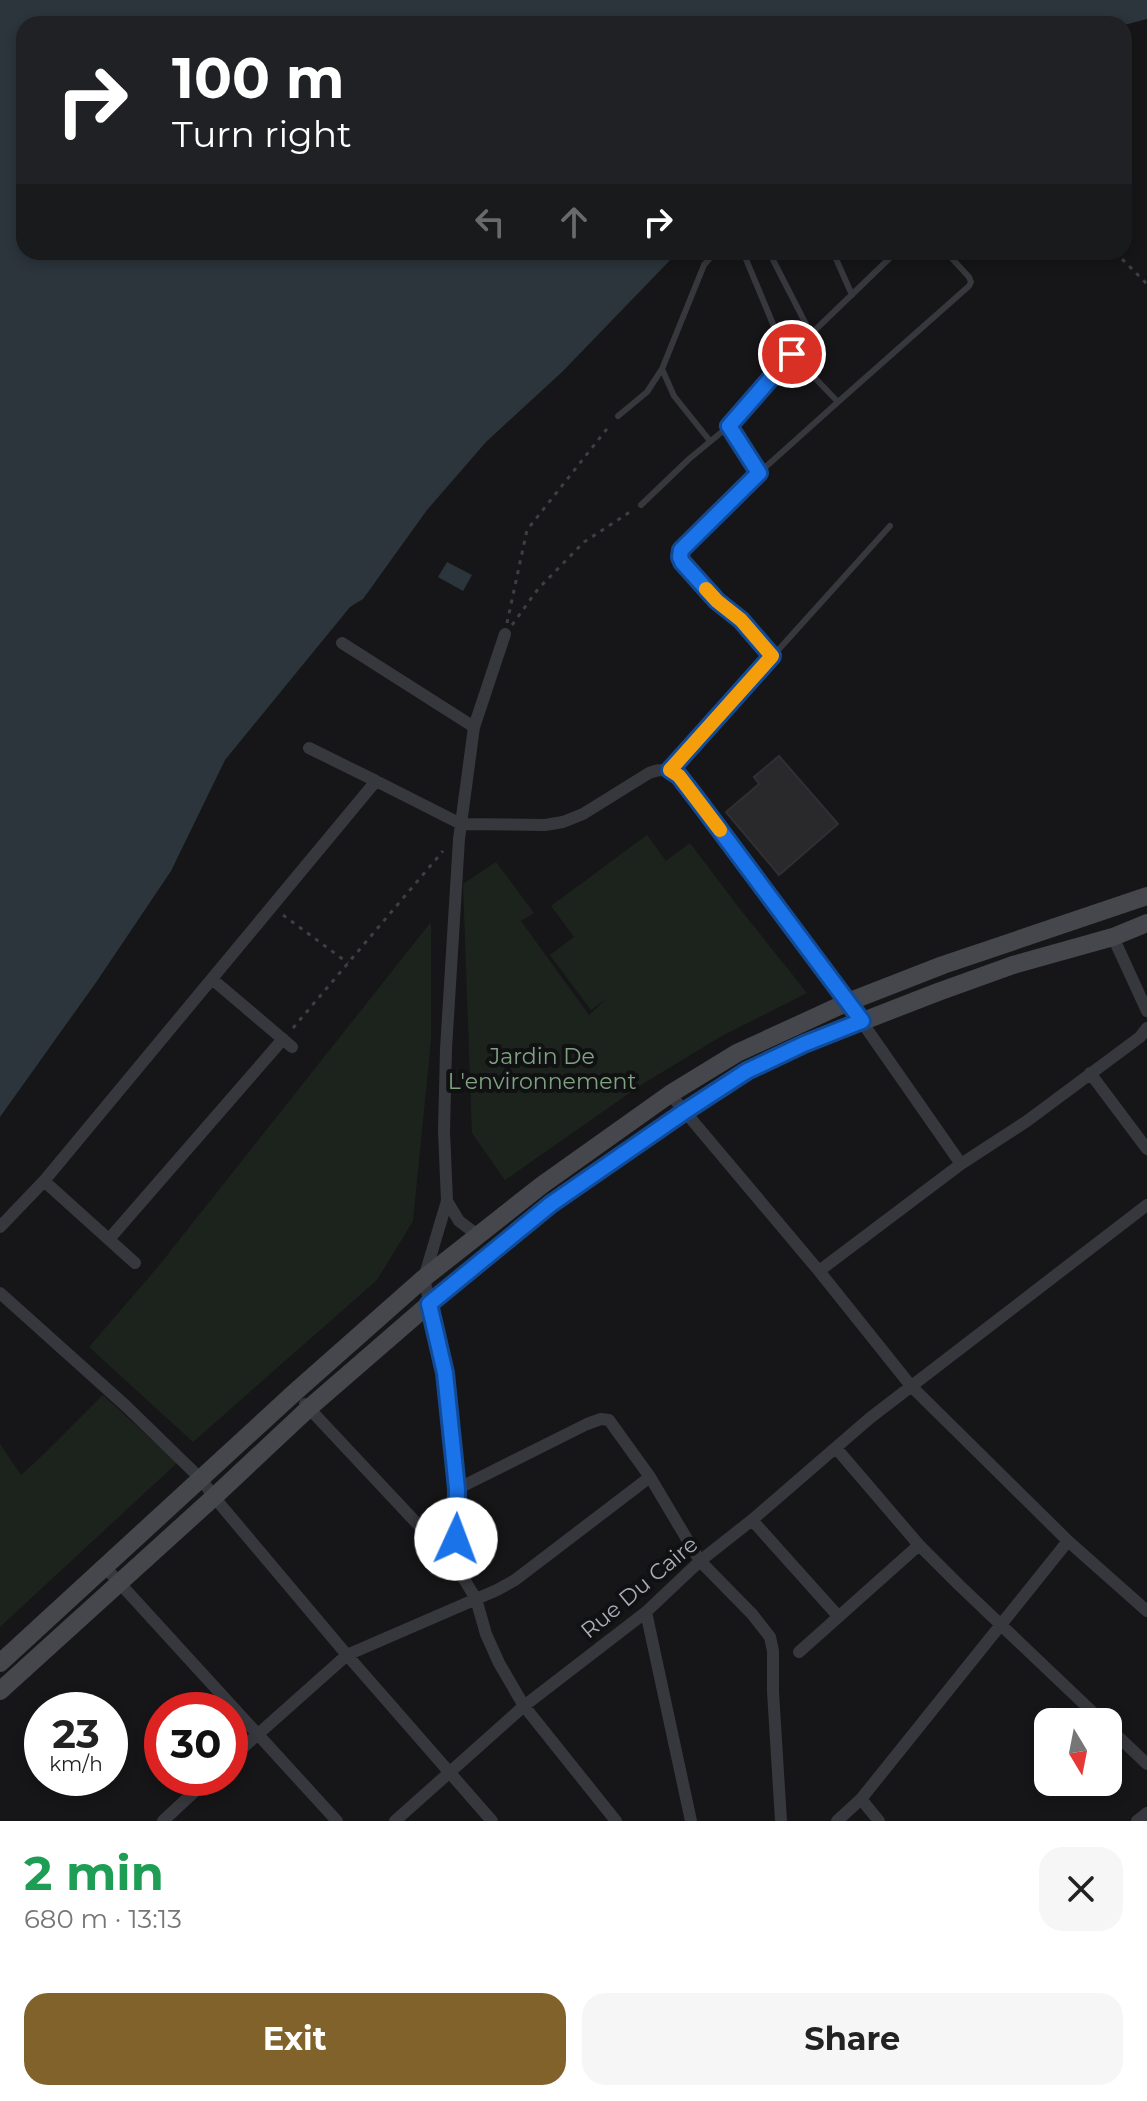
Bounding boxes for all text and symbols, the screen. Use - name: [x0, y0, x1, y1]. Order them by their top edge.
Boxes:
- text: 100 m: [172, 44, 345, 112]
- icon: right: [40, 48, 144, 152]
- text: Turn right: [172, 112, 352, 156]
- icon: left: [468, 200, 512, 244]
- icon: ahead: [552, 200, 596, 244]
- icon: right: [636, 200, 680, 244]
- pin: [758, 320, 826, 388]
- icon: arrive: [770, 332, 814, 376]
- park label: Jardin De L'environnement: [448, 1043, 636, 1095]
- position arrow: [414, 1497, 498, 1581]
- street label: Rue Du Caire: [575, 1531, 703, 1644]
- speed limit sign: 30: [144, 1692, 248, 1796]
- north arrow: [1034, 1708, 1122, 1796]
- map controls: [1034, 1708, 1122, 1796]
- text: 23: [52, 1709, 100, 1758]
- text: km/h: [49, 1752, 103, 1776]
- text: 2 min: [24, 1844, 164, 1902]
- button: close: [1039, 1847, 1123, 1931]
- text: 680 m · 13:13: [24, 1903, 182, 1935]
- button: Exit: [24, 1993, 566, 2085]
- button: Share: [582, 1993, 1123, 2085]

